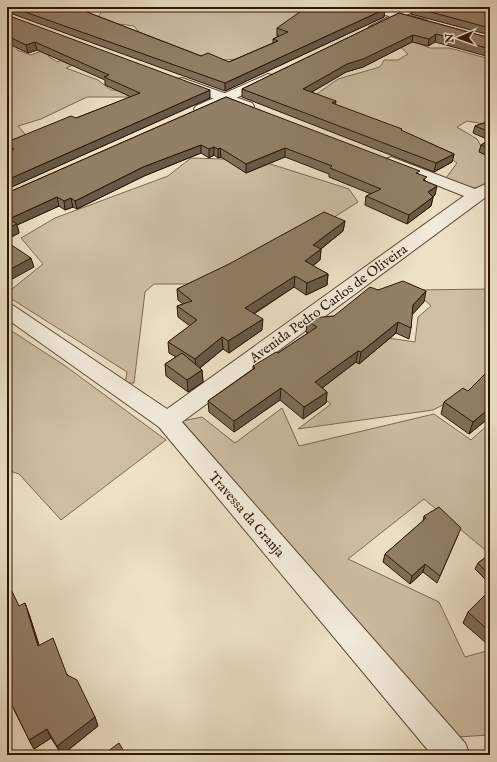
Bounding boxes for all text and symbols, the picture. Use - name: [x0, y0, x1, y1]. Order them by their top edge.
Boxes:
- north arrow: [439, 18, 479, 58]
- text: N: [443, 33, 457, 44]
- street label: Avenida Pedro Carlos de Oliveira: [245, 240, 412, 368]
- street label: Travessa da Granja: [204, 468, 289, 562]

